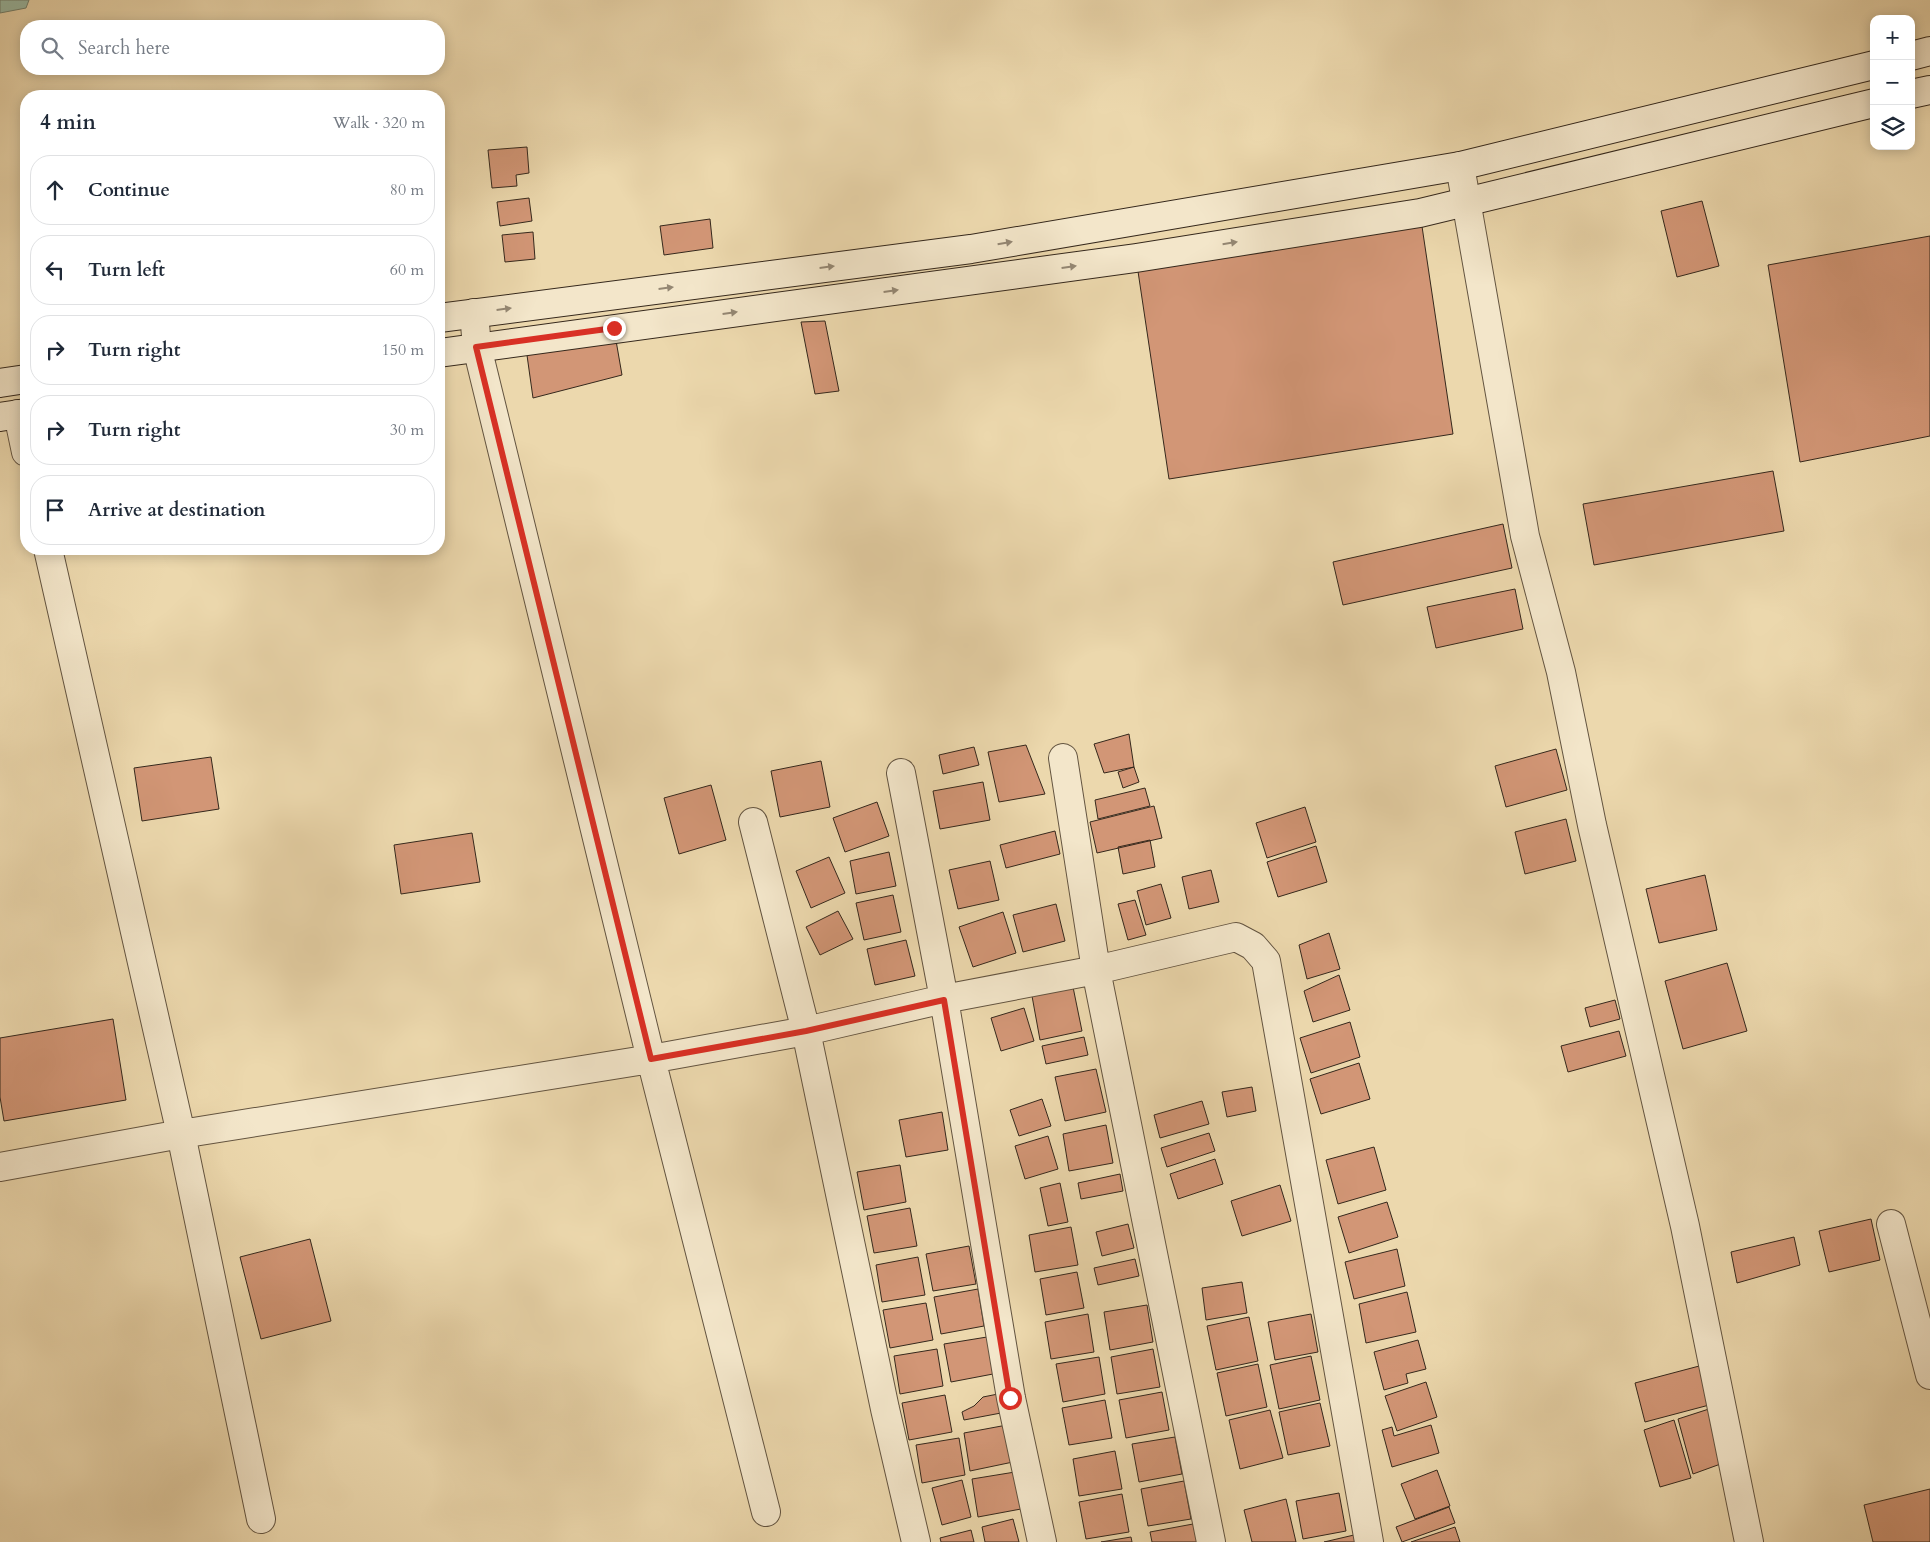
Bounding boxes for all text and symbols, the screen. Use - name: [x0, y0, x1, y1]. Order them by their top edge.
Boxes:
- map controls: [1870, 15, 1915, 150]
- button: +: [1870, 15, 1915, 60]
- search box: [20, 20, 445, 75]
- icon: search: [38, 34, 66, 62]
- text: Search here: [78, 35, 170, 61]
- button: −: [1870, 60, 1915, 105]
- button: layers: [1870, 105, 1915, 150]
- text: 4 min: [40, 108, 96, 137]
- text: Walk · 320 m: [333, 112, 425, 134]
- icon: ahead: [41, 176, 69, 204]
- text: Continue: [88, 177, 170, 203]
- text: 80 m: [390, 179, 424, 201]
- one-way arrow: [997, 239, 1013, 247]
- one-way arrow: [1222, 239, 1238, 247]
- icon: left: [41, 256, 69, 284]
- text: Turn left: [88, 257, 165, 283]
- text: 60 m: [390, 259, 424, 281]
- one-way arrow: [819, 263, 835, 271]
- one-way arrow: [1062, 263, 1078, 271]
- one-way arrow: [658, 284, 674, 292]
- one-way arrow: [883, 287, 899, 295]
- one-way arrow: [497, 305, 513, 313]
- one-way arrow: [722, 309, 738, 317]
- route end: [603, 317, 626, 340]
- icon: right: [41, 336, 69, 364]
- text: Turn right: [88, 337, 180, 363]
- text: 150 m: [382, 339, 424, 361]
- icon: right: [41, 416, 69, 444]
- text: Turn right: [88, 417, 180, 443]
- text: 30 m: [390, 419, 424, 441]
- icon: arrive: [41, 496, 69, 524]
- text: Arrive at destination: [88, 497, 265, 523]
- route start: [999, 1387, 1022, 1410]

